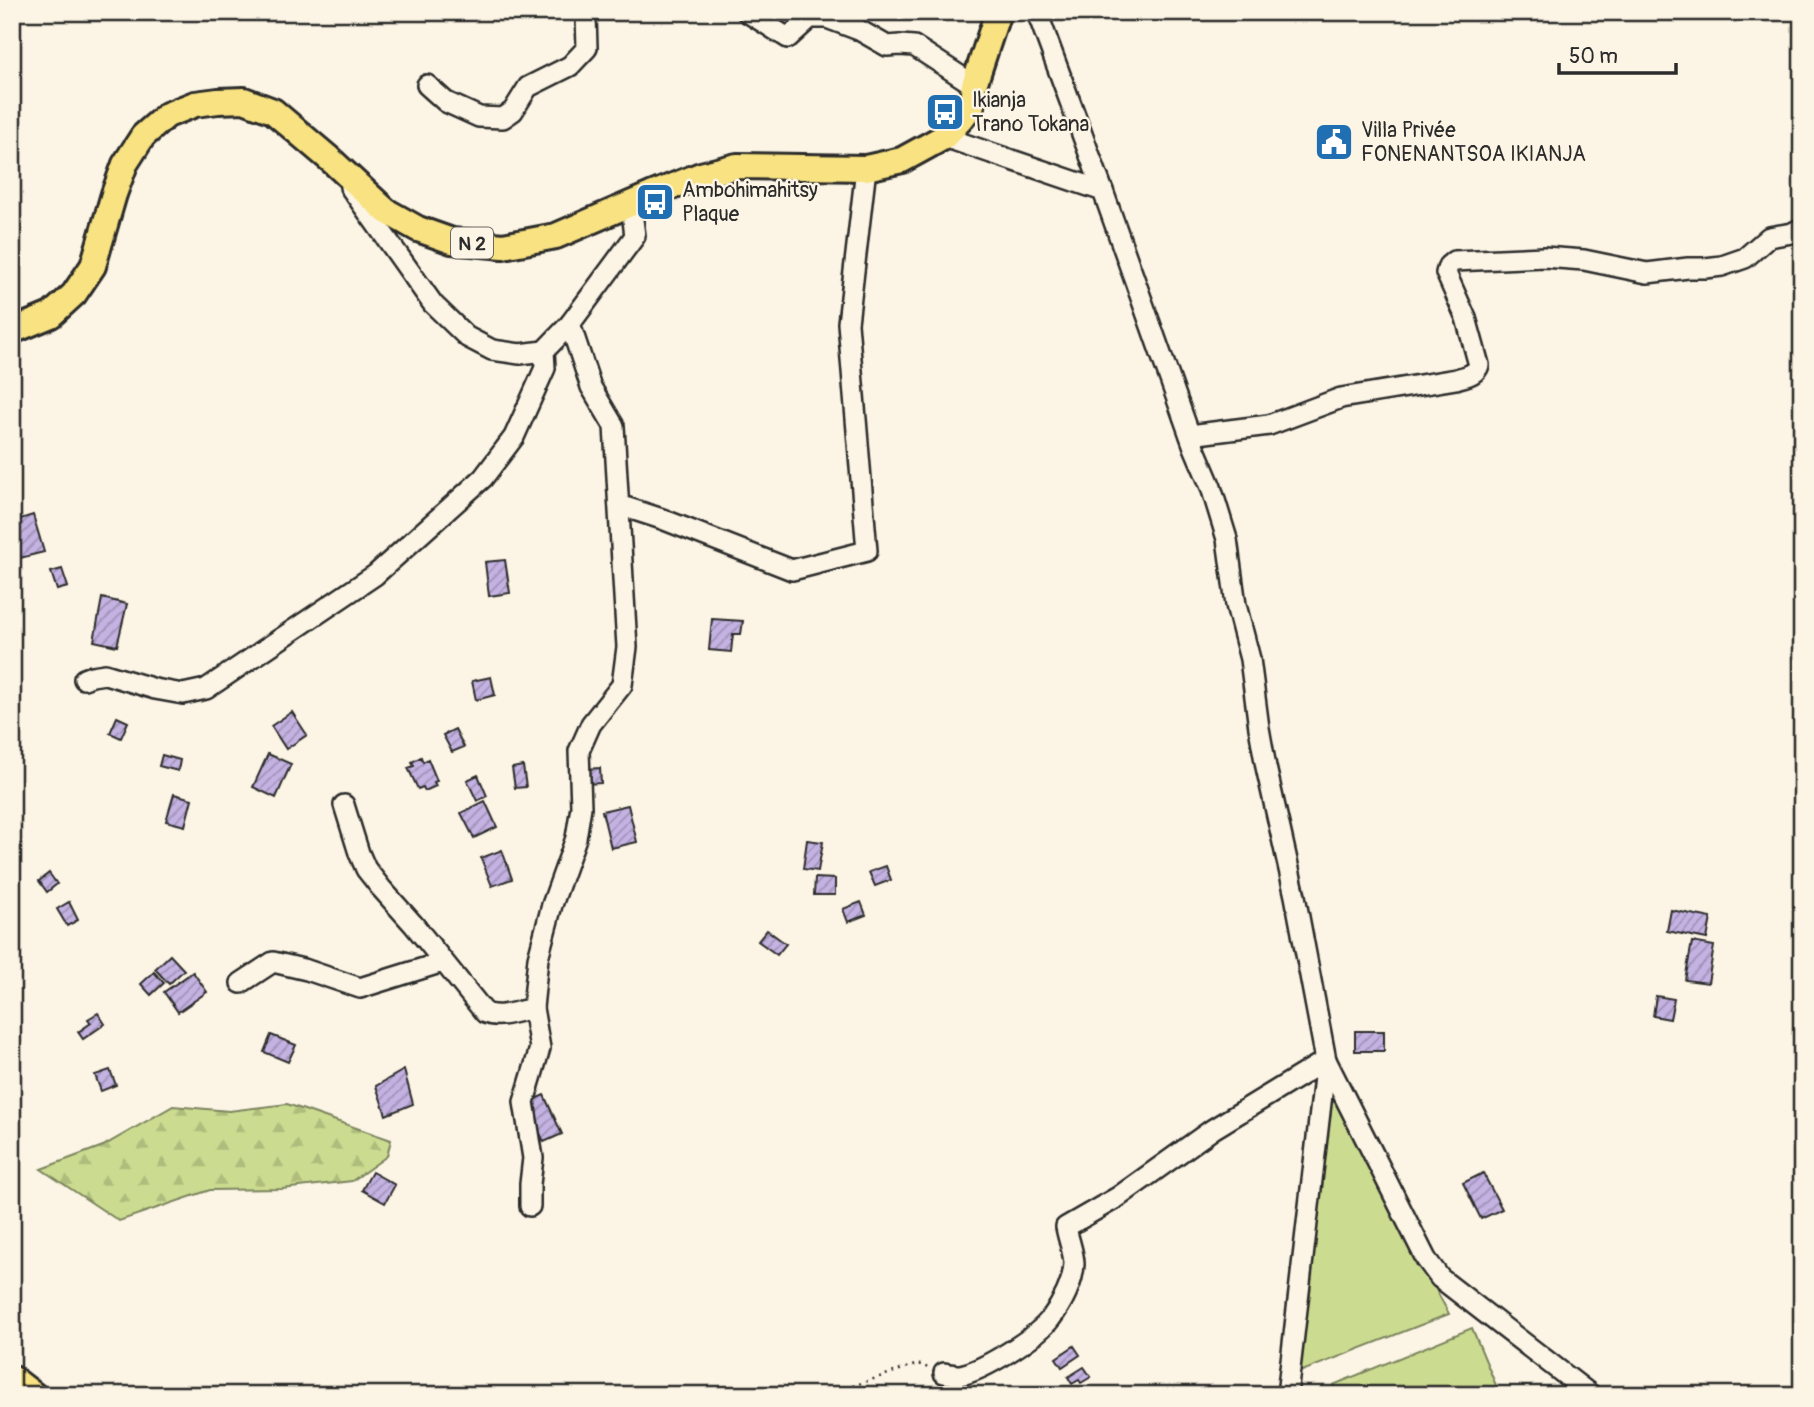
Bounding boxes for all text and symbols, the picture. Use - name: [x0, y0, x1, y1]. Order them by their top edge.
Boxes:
- scale bar: [1559, 32, 1676, 76]
- text: 50 m: [1569, 43, 1618, 70]
- place label: Ikianja Trano Tokana: [972, 87, 1089, 138]
- bus stop icon: Ikianja Trano Tokana: [924, 91, 966, 133]
- place label: Villa Privée FONENANTSOA IKIANJA: [1361, 117, 1586, 168]
- public building icon: Villa Privée FONENANTSOA IKIANJA: [1313, 121, 1355, 163]
- place label: Ambohimahitsy Plaque: [682, 177, 818, 228]
- bus stop icon: Ambohimahitsy Plaque: [634, 181, 676, 223]
- road number: N 2: [451, 228, 493, 258]

